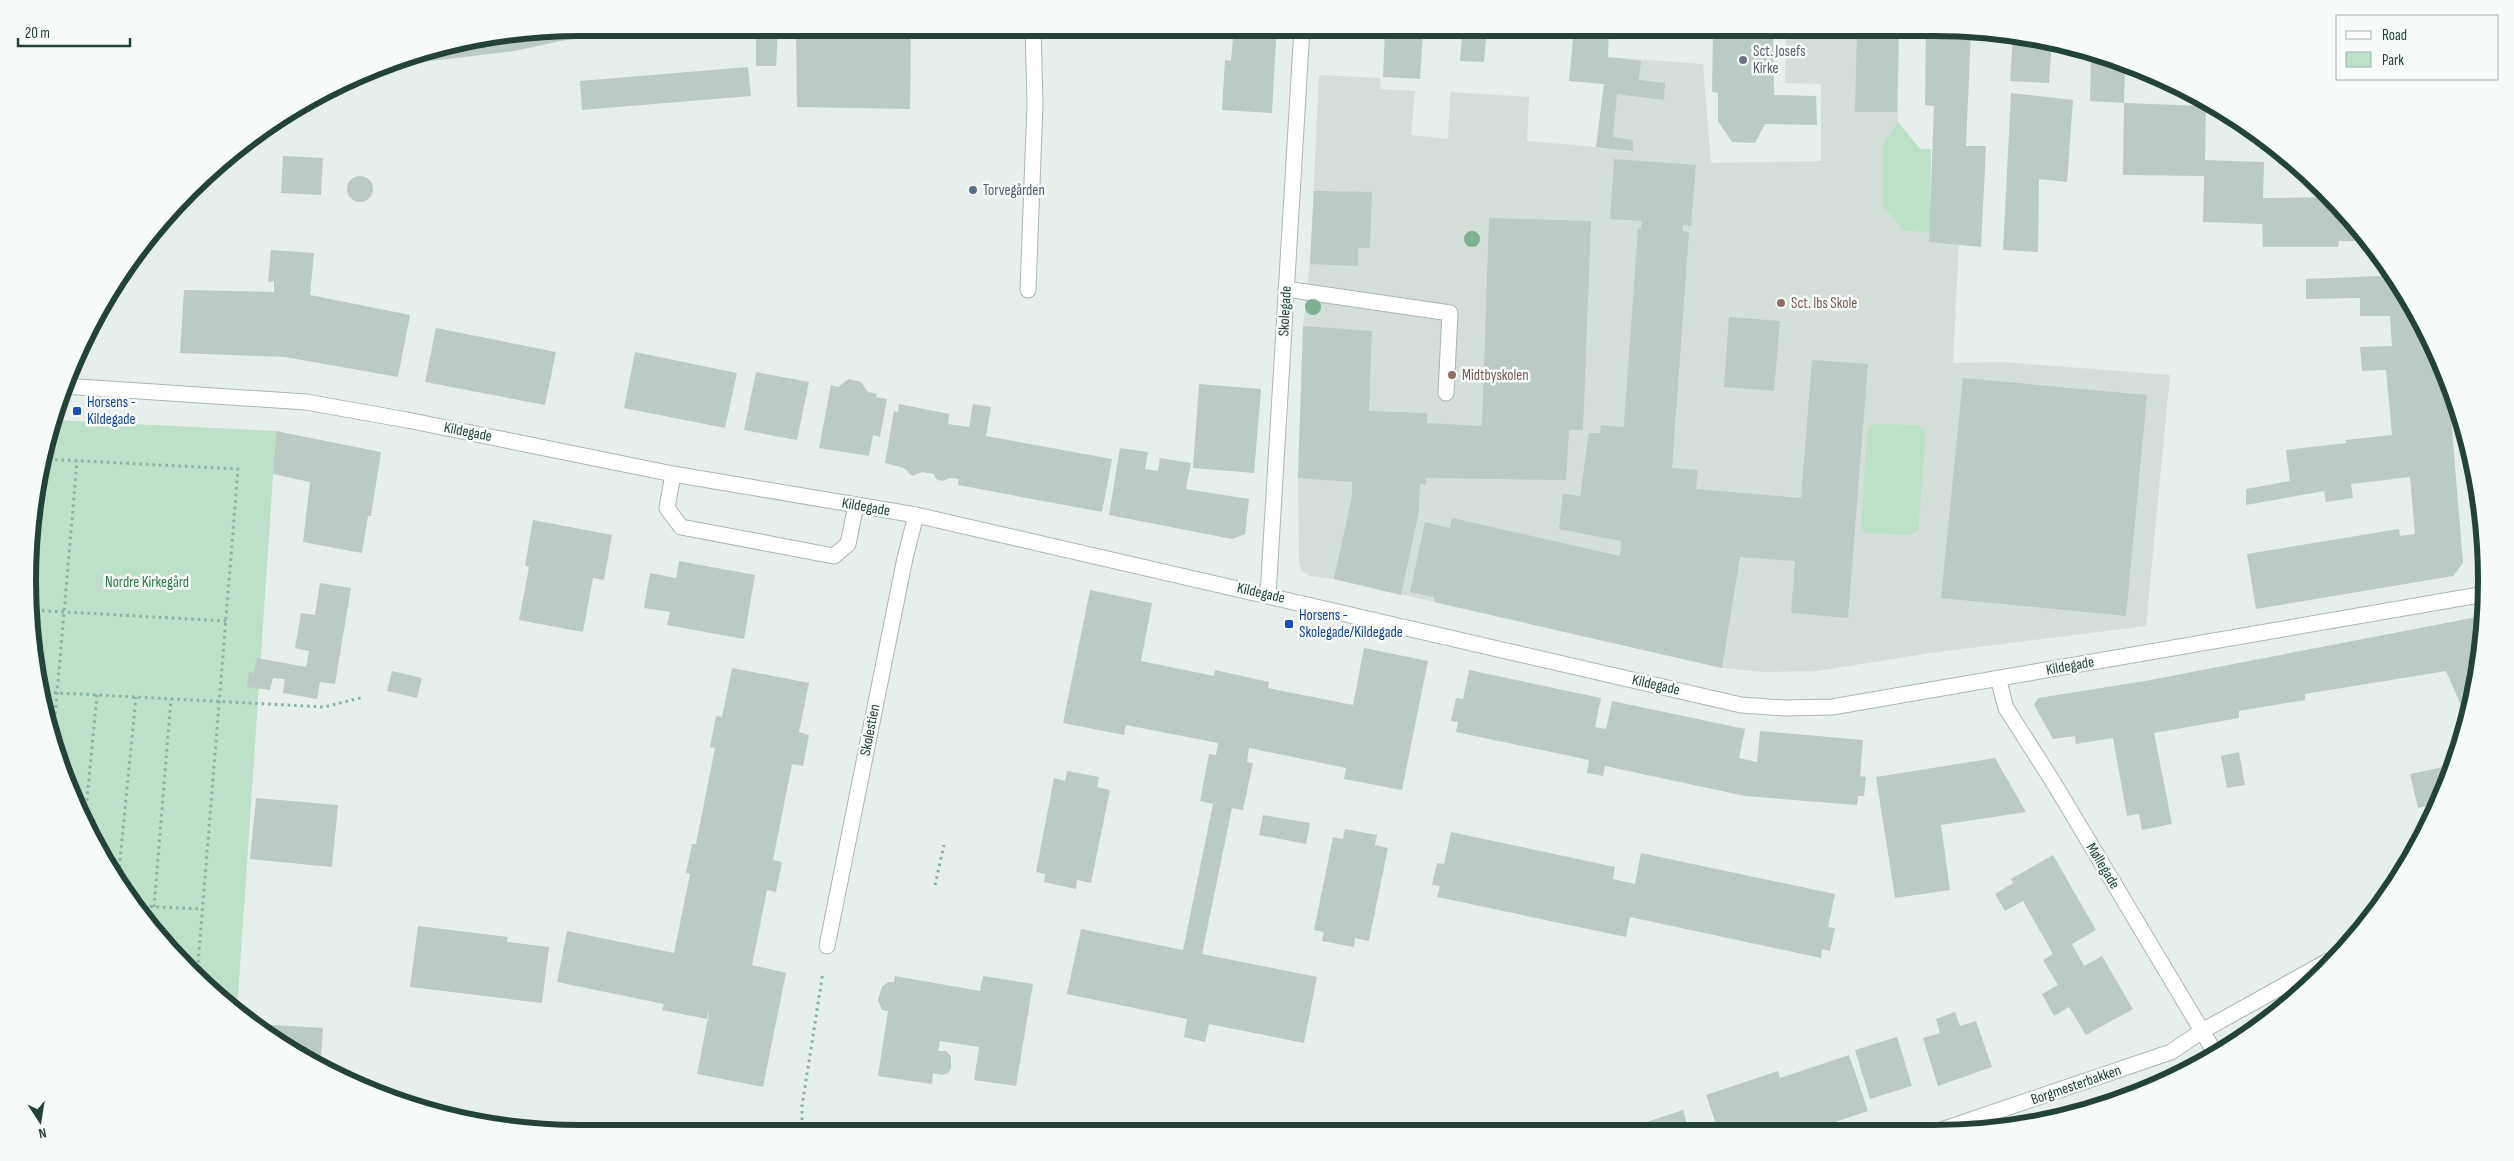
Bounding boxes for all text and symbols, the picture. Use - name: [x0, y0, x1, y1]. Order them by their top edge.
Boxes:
- scale bar: [18, 15, 130, 47]
- legend: [2336, 15, 2499, 80]
- text: 20 m: [25, 24, 50, 43]
- text: Road: [2382, 26, 2407, 45]
- place label: Sct. Josefs Kirke: [1753, 42, 1806, 78]
- text: Park: [2382, 51, 2404, 70]
- marker: Sct. Josefs Kirke: [1737, 54, 1749, 66]
- place label: Torvegården: [983, 181, 1045, 200]
- marker: Torvegården: [967, 184, 979, 196]
- street label: Skolegade: [1274, 285, 1296, 337]
- place label: Sct. Ibs Skole: [1791, 294, 1857, 313]
- marker: Sct. Ibs Skole: [1775, 297, 1787, 309]
- place label: Midtbyskolen: [1462, 366, 1529, 385]
- marker: Midtbyskolen: [1446, 369, 1458, 381]
- place label: Horsens - Kildegade: [87, 393, 136, 429]
- marker: Horsens - Kildegade: [71, 405, 83, 417]
- street label: Kildegade: [442, 418, 494, 446]
- street label: Kildegade: [840, 493, 892, 521]
- park label: Nordre Kirkegård: [105, 573, 189, 592]
- street label: Kildegade: [1235, 578, 1287, 608]
- place label: Horsens - Skolegade/Kildegade: [1299, 606, 1403, 642]
- marker: Horsens - Skolegade/Kildegade: [1283, 618, 1295, 630]
- street label: Kildegade: [2044, 652, 2096, 680]
- street label: Kildegade: [1630, 670, 1682, 700]
- street label: Skolestien: [856, 703, 884, 757]
- street label: Møllegade: [2082, 839, 2124, 893]
- street label: Borgmesterbakken: [2028, 1061, 2124, 1109]
- north arrow: [15, 1096, 65, 1146]
- text: N: [37, 1124, 48, 1142]

